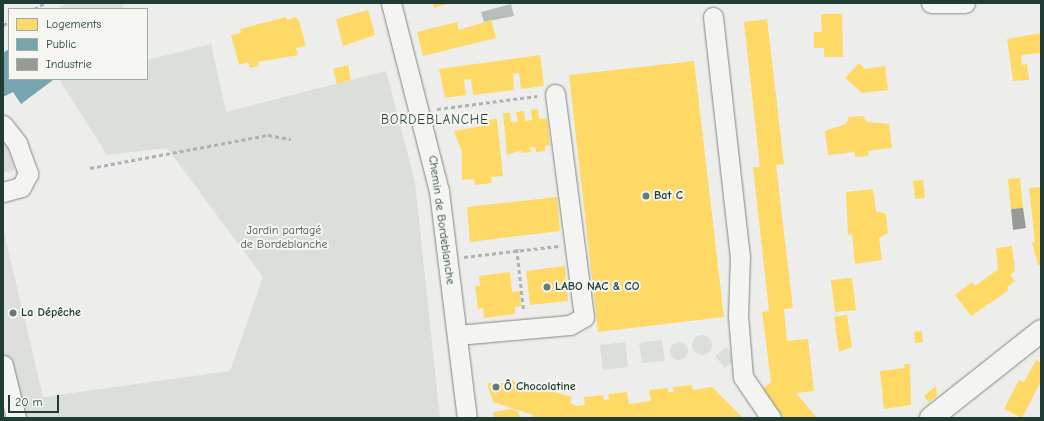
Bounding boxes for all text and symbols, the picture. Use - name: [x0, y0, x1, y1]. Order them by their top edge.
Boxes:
- legend: [8, 8, 148, 80]
- text: Logements: [46, 17, 102, 31]
- text: Public: [46, 37, 76, 51]
- text: Industrie: [46, 57, 92, 71]
- district label: BORDEBLANCHE: [381, 112, 489, 128]
- street label: Chemin de Bordeblanche: [425, 155, 457, 285]
- place label: Bat C: [654, 189, 683, 203]
- marker: Bat C: [641, 191, 651, 201]
- park label: Jardin partagé de Bordeblanche: [240, 224, 328, 252]
- place label: LABO NAC & CO: [555, 280, 639, 294]
- marker: LABO NAC & CO: [542, 282, 552, 292]
- place label: La Dépêche: [21, 306, 81, 320]
- marker: La Dépêche: [8, 308, 18, 318]
- place label: Ô Chocolatine: [504, 380, 576, 394]
- marker: Ô Chocolatine: [491, 382, 501, 392]
- scale bar: [10, 387, 61, 413]
- text: 20 m: [15, 395, 43, 409]

